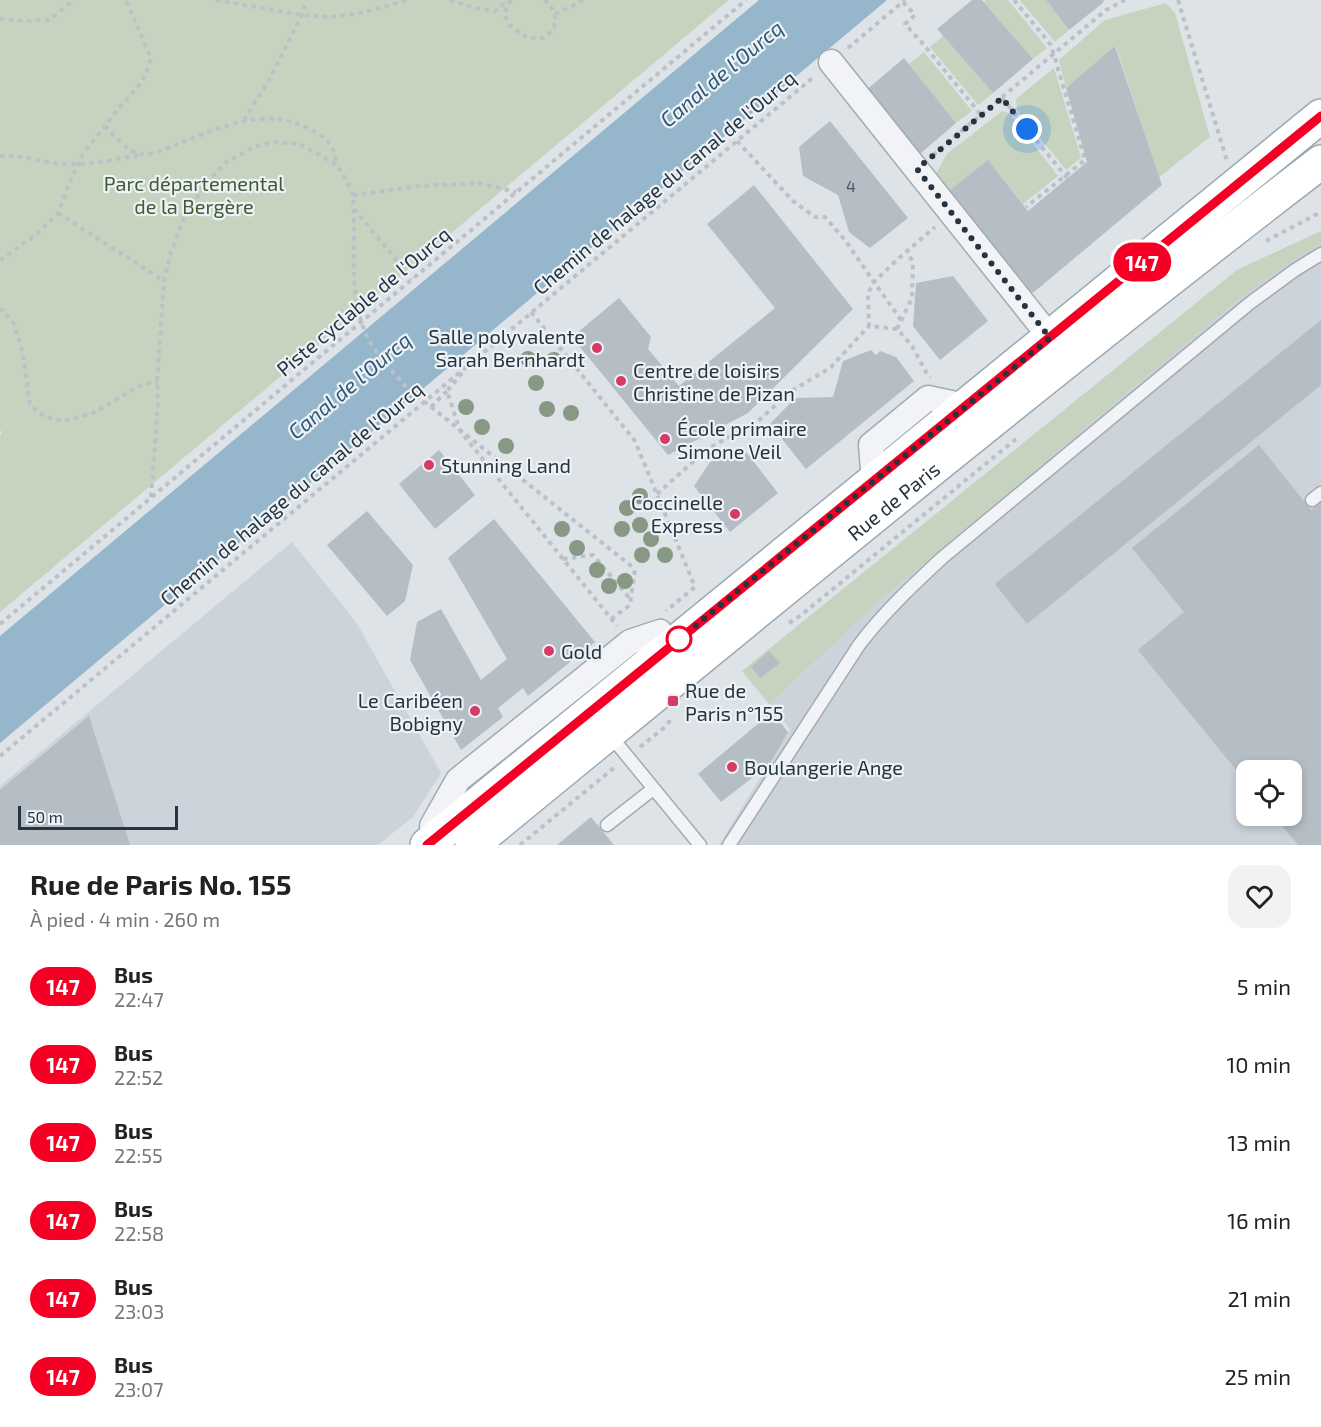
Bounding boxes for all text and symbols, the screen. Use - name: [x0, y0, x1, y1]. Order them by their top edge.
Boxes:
- water label: Canal de l'Ourcq: [655, 14, 787, 132]
- street label: Chemin de halage du canal de l'Ourcq: [528, 65, 800, 299]
- your location: [1012, 114, 1042, 144]
- park label: Parc départemental de la Bergère: [104, 171, 284, 218]
- house number: 4: [846, 176, 856, 195]
- street label: Piste cyclable de l'Ourcq: [271, 221, 455, 381]
- line badge: 147: [1108, 242, 1176, 282]
- text: 147: [1125, 250, 1159, 275]
- place label: Salle polyvalente Sarah Bernhardt: [429, 324, 585, 371]
- water label: Canal de l'Ourcq: [283, 326, 415, 444]
- marker: Salle polyvalente Sarah Bernhardt: [590, 341, 604, 355]
- place label: Centre de loisirs Christine de Pizan: [633, 358, 795, 405]
- marker: Centre de loisirs Christine de Pizan: [614, 374, 628, 388]
- street label: Chemin de halage du canal de l'Ourcq: [155, 376, 427, 610]
- place label: École primaire Simone Veil: [677, 416, 807, 463]
- marker: École primaire Simone Veil: [658, 432, 672, 446]
- place label: Stunning Land: [441, 453, 571, 477]
- street label: Rue de Paris: [842, 456, 944, 545]
- marker: Stunning Land: [422, 458, 436, 472]
- place label: Coccinelle Express: [631, 490, 723, 537]
- marker: Coccinelle Express: [728, 507, 742, 521]
- unlabelled marker: [666, 626, 692, 652]
- place label: Gold: [561, 639, 602, 663]
- marker: Gold: [542, 644, 556, 658]
- place label: Rue de Paris n°155: [685, 678, 784, 725]
- place label: Le Caribéen Bobigny: [358, 688, 463, 735]
- marker: Rue de Paris n°155: [666, 694, 680, 708]
- marker: Le Caribéen Bobigny: [468, 704, 482, 718]
- place label: Boulangerie Ange: [744, 755, 903, 779]
- marker: Boulangerie Ange: [725, 760, 739, 774]
- map controls: [1236, 760, 1302, 826]
- button: locate: [1236, 760, 1302, 826]
- scale bar: [18, 803, 178, 830]
- text: 50 m: [27, 807, 63, 826]
- button: heart: [1228, 865, 1291, 928]
- text: Rue de Paris No. 155: [30, 867, 291, 901]
- text: À pied · 4 min · 260 m: [30, 907, 220, 931]
- text: Bus: [114, 961, 153, 987]
- text: 5 min: [1237, 973, 1291, 999]
- text: 147: [46, 974, 80, 999]
- text: 22:47: [114, 987, 164, 1011]
- text: Bus: [114, 1039, 153, 1065]
- text: 10 min: [1227, 1051, 1291, 1077]
- text: 147: [46, 1052, 80, 1077]
- text: 22:52: [114, 1065, 163, 1089]
- text: Bus: [114, 1117, 153, 1143]
- text: 13 min: [1228, 1129, 1291, 1155]
- text: 147: [46, 1130, 80, 1155]
- text: 22:55: [114, 1143, 163, 1167]
- text: Bus: [114, 1195, 153, 1221]
- text: 16 min: [1227, 1207, 1291, 1233]
- text: 147: [46, 1208, 80, 1233]
- text: 22:58: [114, 1221, 164, 1245]
- text: Bus: [114, 1273, 153, 1299]
- text: 21 min: [1227, 1285, 1291, 1311]
- text: 147: [46, 1286, 80, 1311]
- text: 23:03: [114, 1299, 164, 1323]
- text: Bus: [114, 1351, 153, 1377]
- text: 25 min: [1224, 1363, 1291, 1389]
- text: 147: [46, 1364, 80, 1389]
- text: 23:07: [114, 1377, 163, 1401]

